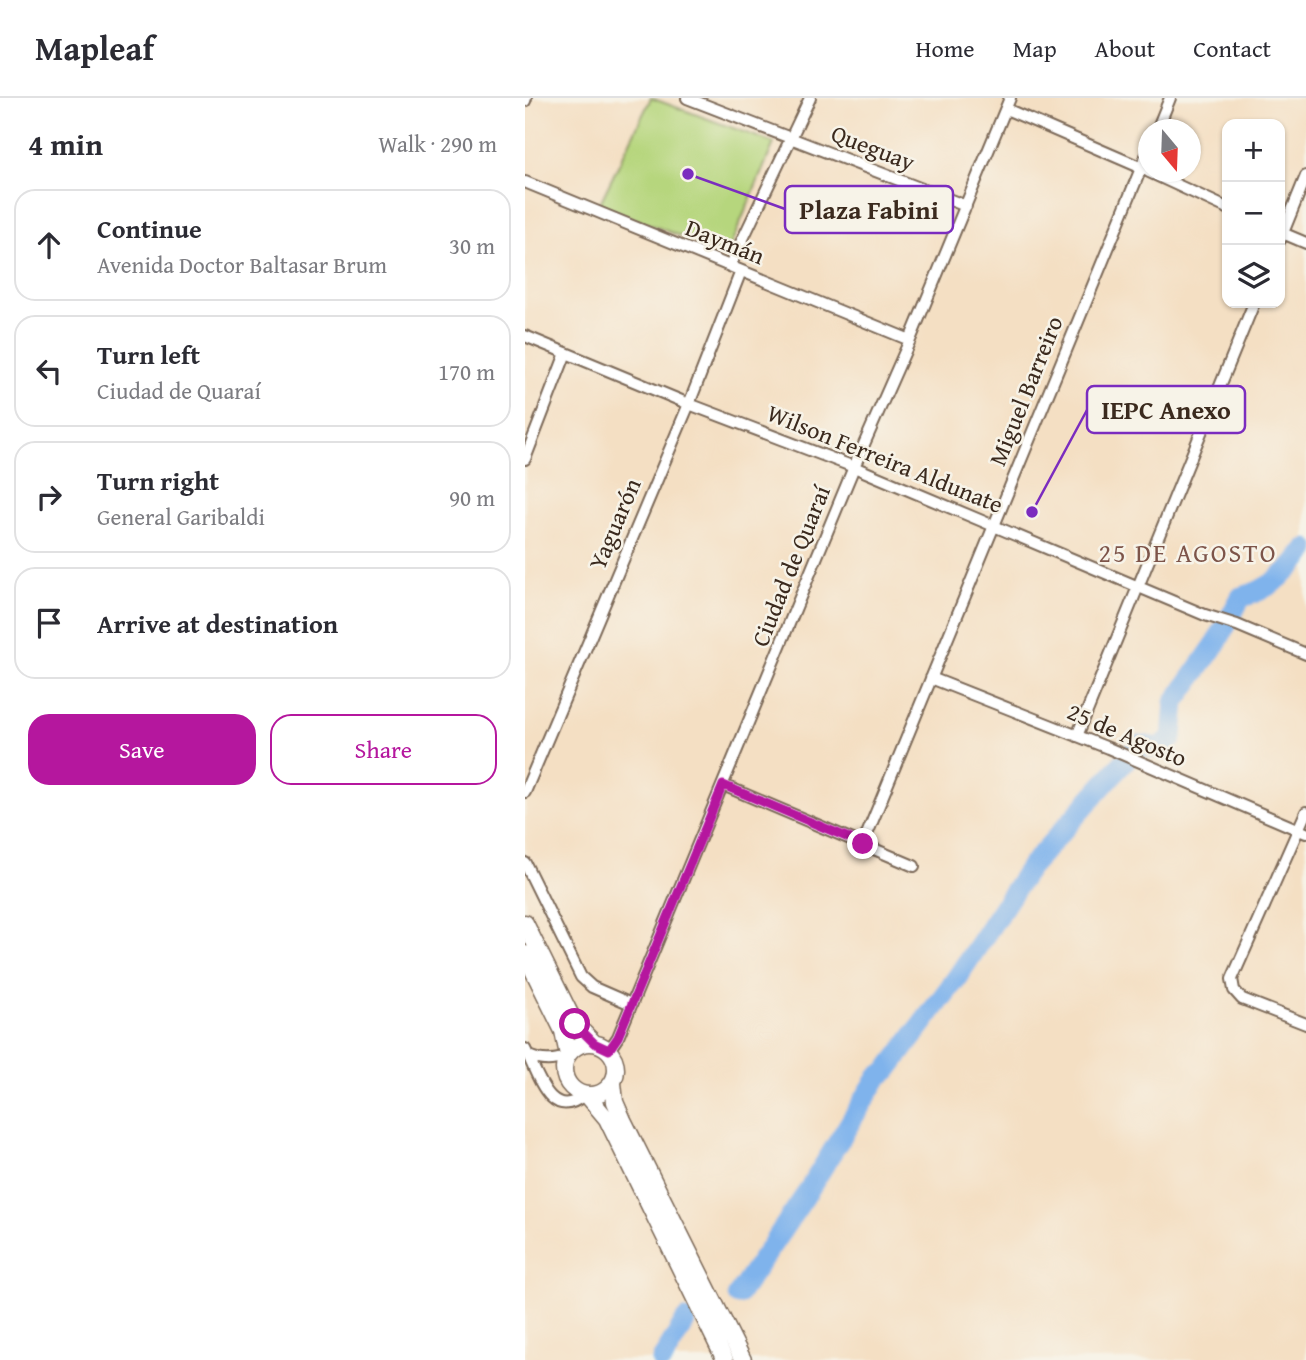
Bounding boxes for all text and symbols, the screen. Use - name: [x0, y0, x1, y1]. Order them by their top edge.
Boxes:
- text: Mapleaf: [35, 24, 154, 72]
- text: Home: [916, 31, 975, 66]
- text: Map: [1013, 31, 1057, 66]
- text: About: [1095, 31, 1155, 66]
- text: Contact: [1193, 31, 1271, 66]
- street label: Queguay: [826, 116, 920, 179]
- north arrow: [1138, 119, 1201, 182]
- map controls: [1222, 119, 1285, 308]
- button: +: [1222, 119, 1285, 182]
- text: 4 min: [28, 122, 103, 166]
- text: Walk · 290 m: [378, 127, 497, 160]
- button: −: [1222, 182, 1285, 245]
- callout: Plaza Fabini: [785, 186, 953, 233]
- text: Plaza Fabini: [799, 190, 939, 229]
- text: Continue: [97, 209, 202, 248]
- street label: Daymán: [680, 210, 770, 273]
- icon: ahead: [30, 226, 68, 264]
- text: 30 m: [449, 229, 495, 262]
- button: layers: [1222, 245, 1285, 308]
- text: Avenida Doctor Baltasar Brum: [97, 248, 387, 281]
- street label: Miguel Barreiro: [980, 311, 1071, 471]
- text: Turn left: [97, 335, 200, 374]
- icon: left: [30, 352, 68, 390]
- text: 170 m: [438, 355, 495, 388]
- text: Ciudad de Quaraí: [97, 374, 261, 407]
- callout: IEPC Anexo: [1087, 386, 1245, 433]
- text: IEPC Anexo: [1101, 390, 1231, 429]
- street label: Wilson Ferreira Aldunate: [762, 395, 1008, 522]
- text: Turn right: [97, 461, 219, 500]
- street label: Yaguarón: [580, 472, 650, 575]
- icon: right: [30, 478, 68, 516]
- street label: Ciudad de Quaraí: [742, 479, 839, 652]
- text: 90 m: [449, 481, 495, 514]
- text: General Garibaldi: [97, 500, 265, 533]
- district label: 25 DE AGOSTO: [1099, 533, 1277, 572]
- icon: arrive: [30, 604, 68, 642]
- text: Arrive at destination: [97, 604, 338, 643]
- street label: 25 de Agosto: [1062, 694, 1192, 775]
- button: Save: [28, 714, 256, 785]
- button: Share: [270, 714, 497, 785]
- route end: [847, 828, 878, 859]
- route start: [559, 1008, 590, 1039]

